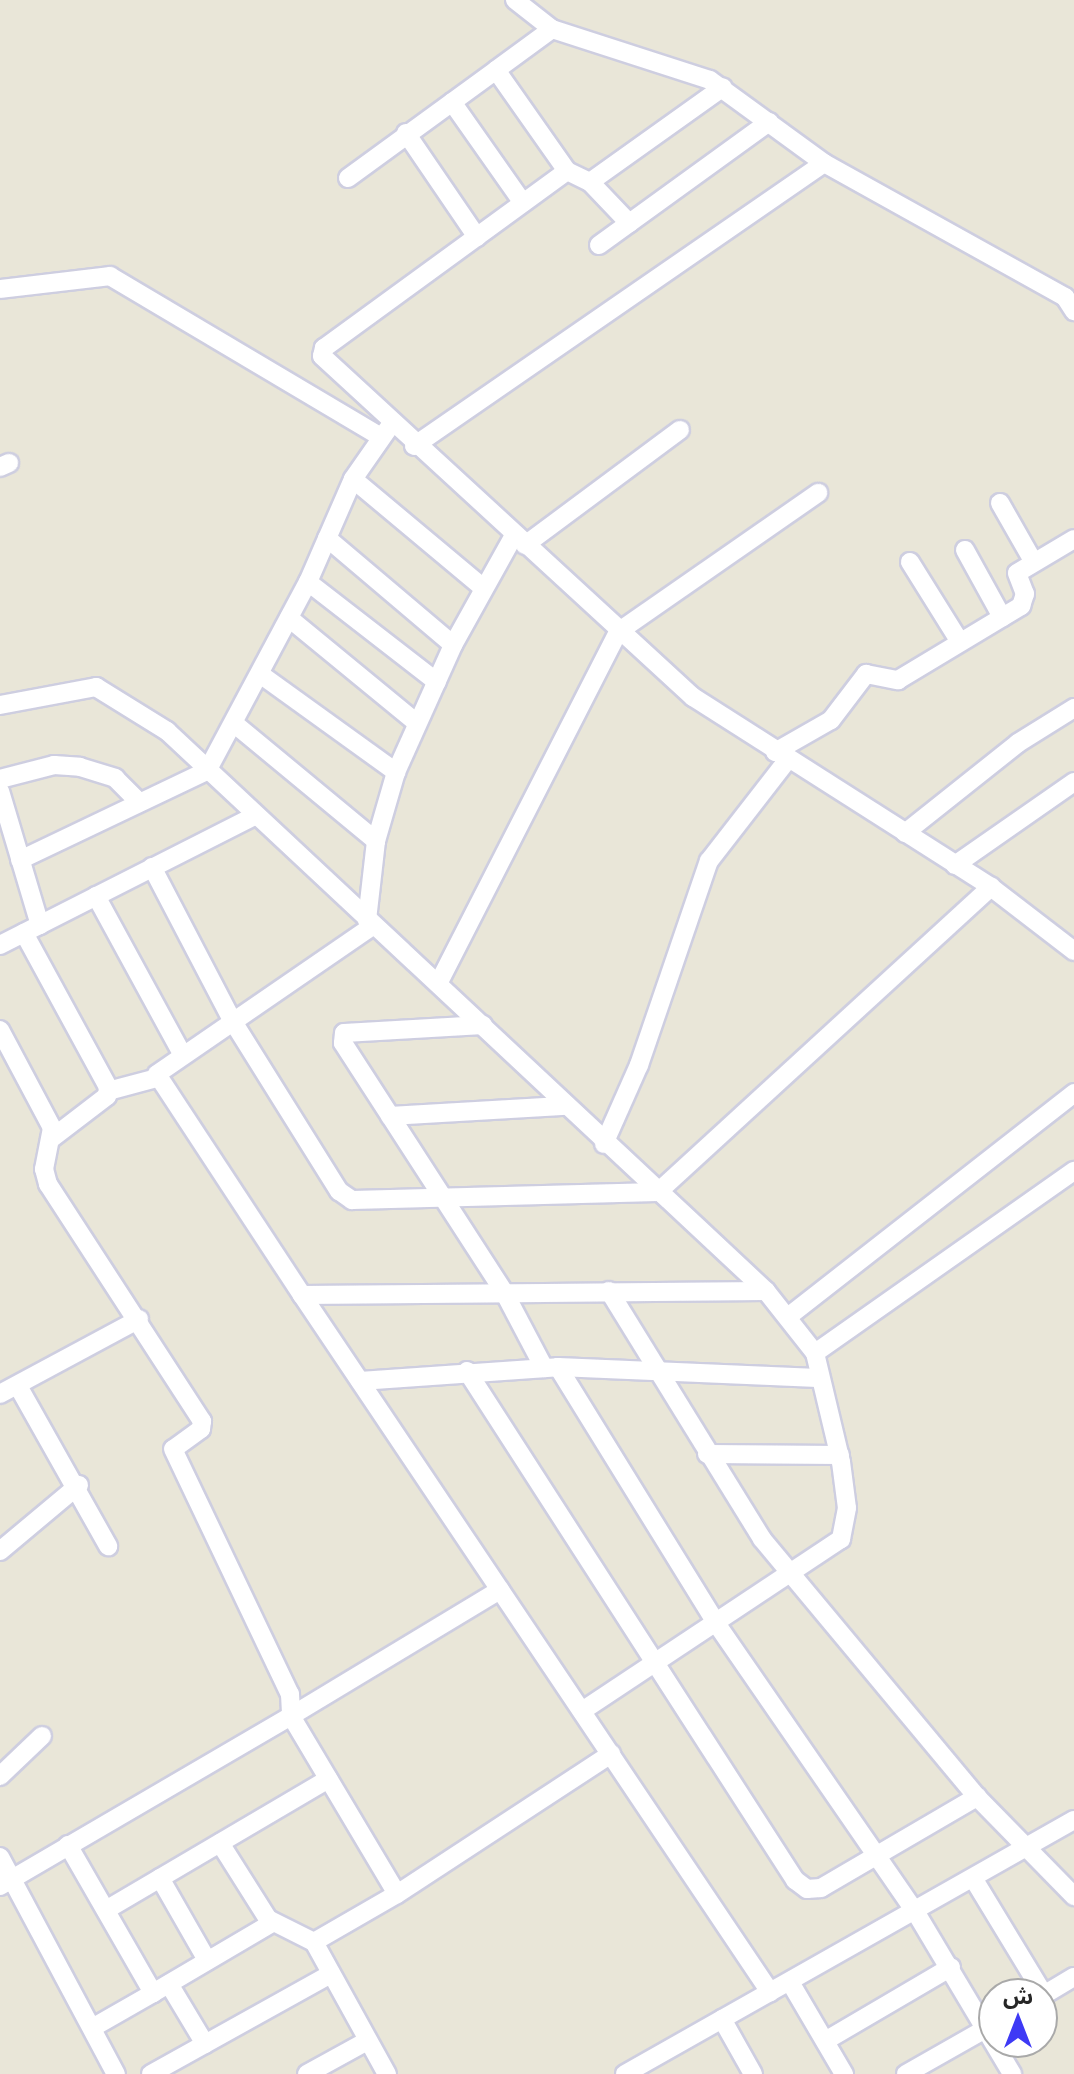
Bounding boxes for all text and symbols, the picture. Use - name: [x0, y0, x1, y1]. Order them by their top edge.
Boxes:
- north arrow: [978, 1978, 1058, 2058]
- text: ش: [1003, 1983, 1033, 2008]

